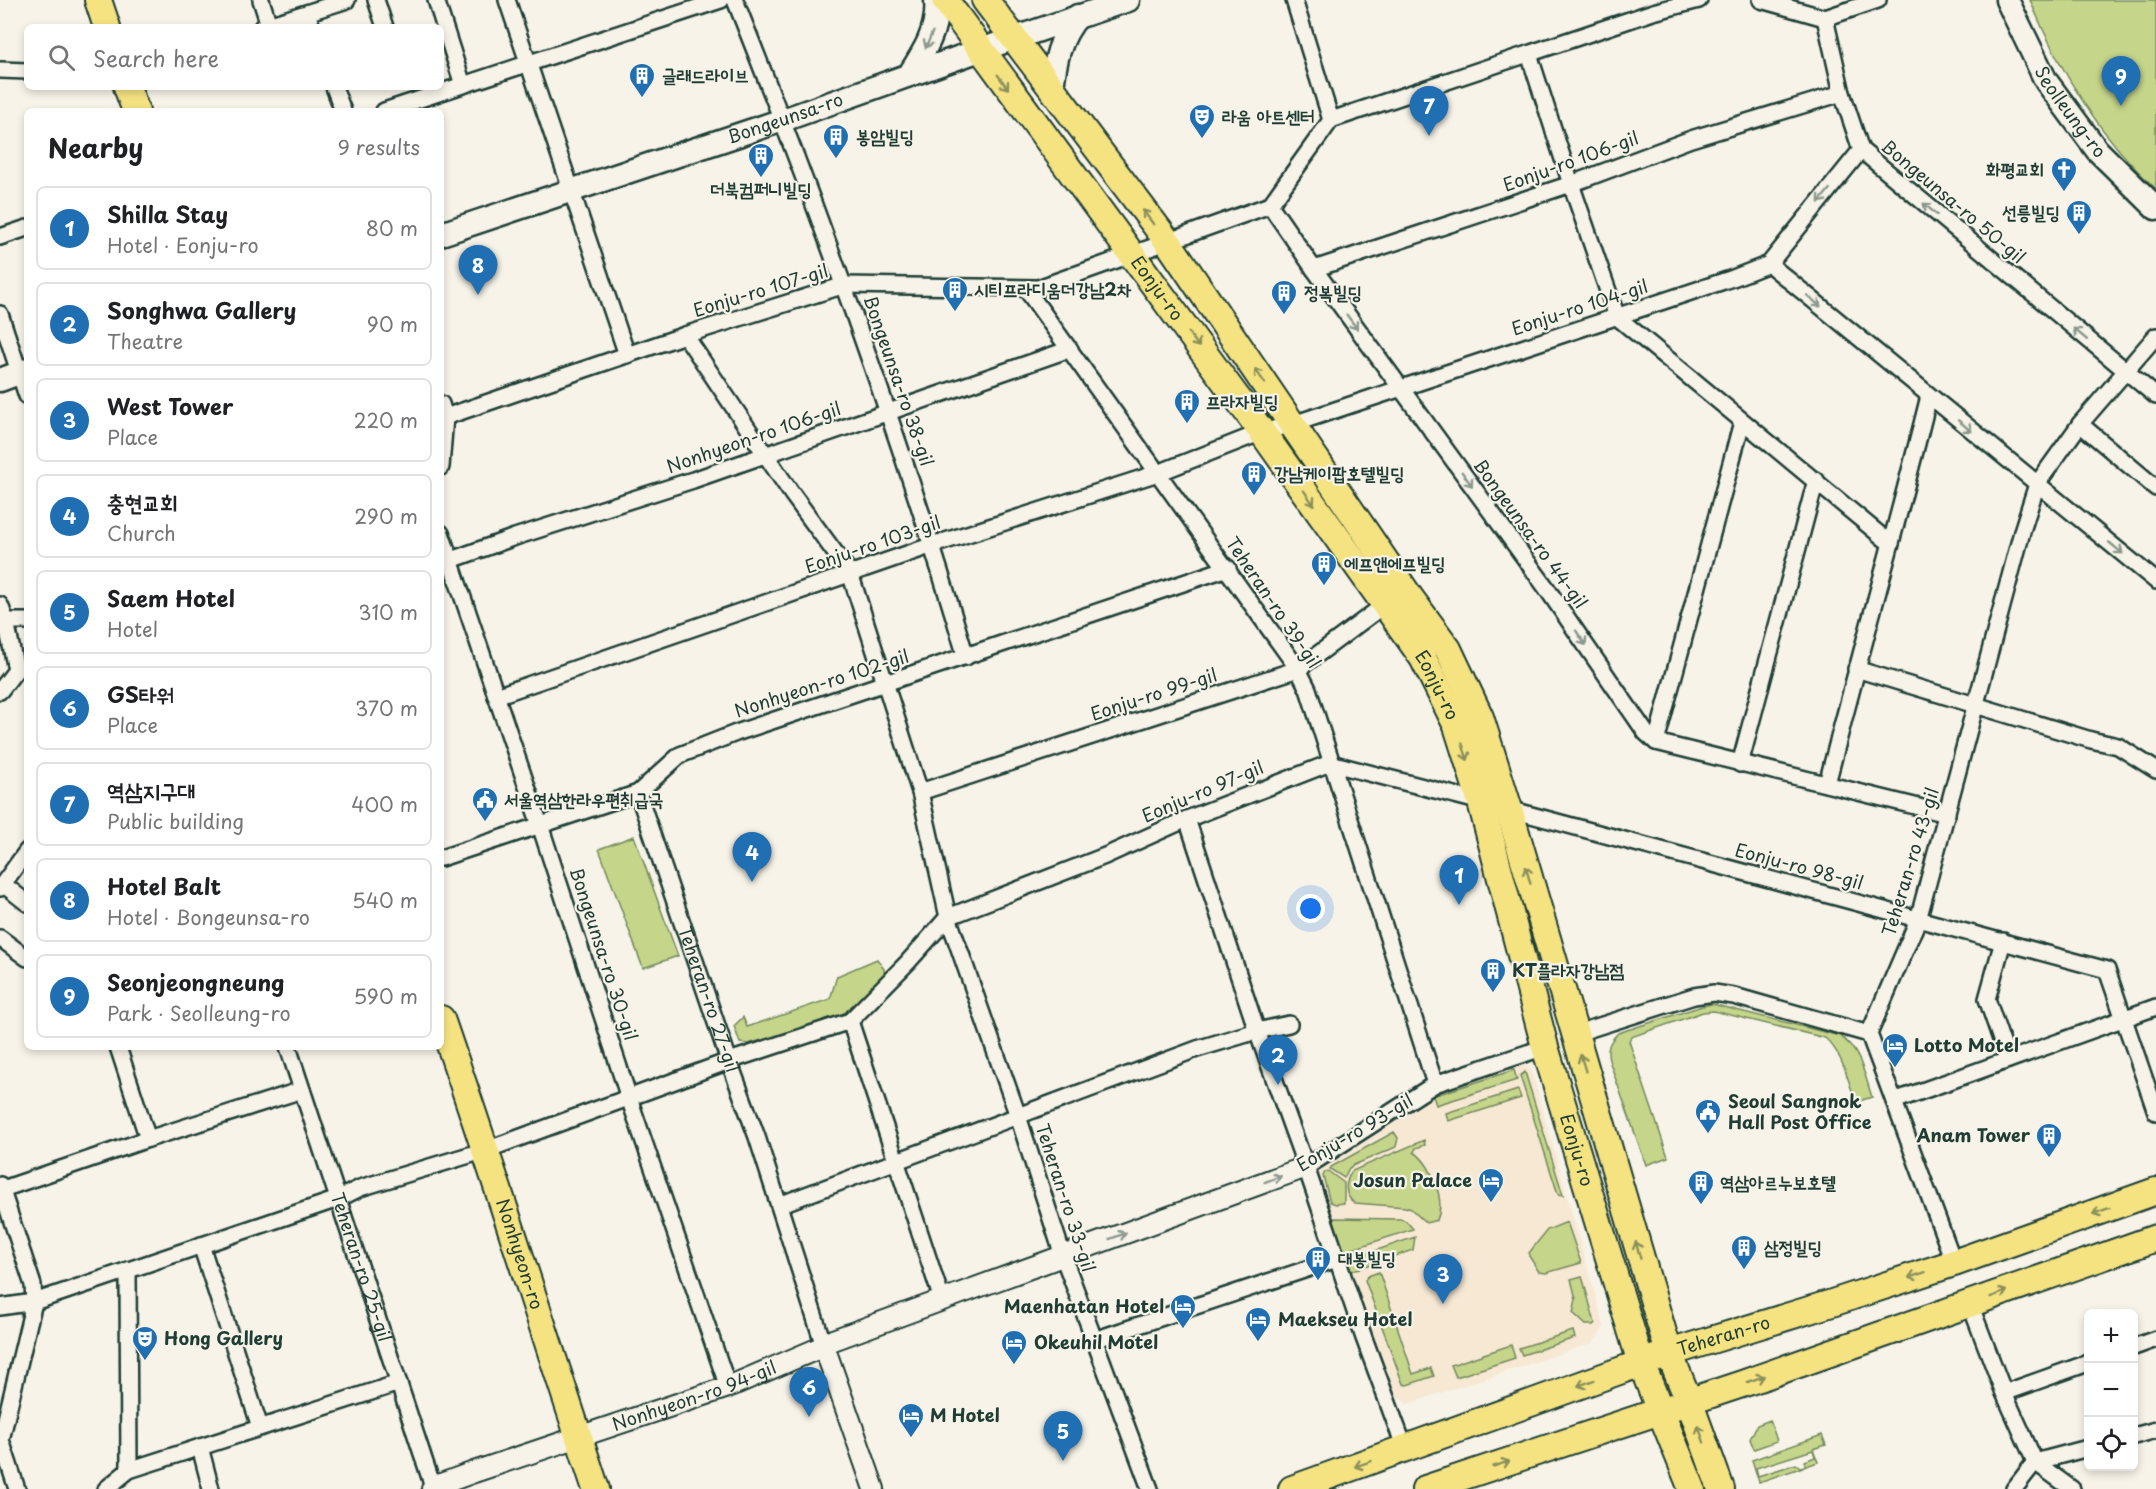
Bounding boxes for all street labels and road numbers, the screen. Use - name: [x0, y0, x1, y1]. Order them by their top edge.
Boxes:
- street label: Seolleung-ro: [2029, 61, 2113, 164]
- street label: Bongeunsa-ro: [723, 85, 846, 150]
- street label: Eonju-ro 106-gil: [1499, 124, 1642, 198]
- street label: Bongeunsa-ro 50-gil: [1876, 132, 2032, 269]
- street label: Eonju-ro: [1125, 250, 1191, 326]
- street label: Eonju-ro 107-gil: [690, 256, 831, 323]
- street label: Eonju-ro 104-gil: [1508, 272, 1651, 341]
- street label: Bongeunsa-ro 38-gil: [858, 292, 941, 469]
- street label: Nonhyeon-ro 106-gil: [663, 394, 844, 479]
- street label: Bongeunsa-ro 44-gil: [1468, 453, 1595, 614]
- street label: Eonju-ro 103-gil: [801, 508, 944, 580]
- street label: Teheran-ro 39-gil: [1220, 531, 1328, 673]
- street label: Nonhyeon-ro 102-gil: [731, 642, 912, 724]
- street label: Eonju-ro: [1409, 644, 1467, 724]
- street label: Eonju-ro 99-gil: [1087, 660, 1220, 727]
- street label: Eonju-ro 97-gil: [1137, 753, 1268, 828]
- street label: Teheran-ro 43-gil: [1874, 784, 1945, 939]
- street label: Eonju-ro 98-gil: [1732, 835, 1867, 896]
- street label: Bongeunsa-ro 30-gil: [564, 863, 645, 1044]
- street label: Teheran-ro 27-gil: [672, 922, 747, 1076]
- street label: Eonju-ro 93-gil: [1291, 1086, 1418, 1177]
- street label: Eonju-ro: [1554, 1110, 1602, 1189]
- street label: Teheran-ro 33-gil: [1030, 1120, 1103, 1275]
- street label: Teheran-ro 25-gil: [325, 1189, 399, 1345]
- street label: Nonhyeon-ro: [490, 1195, 551, 1313]
- street label: Teheran-ro: [1673, 1308, 1773, 1362]
- street label: Nonhyeon-ro 94-gil: [608, 1353, 780, 1437]

